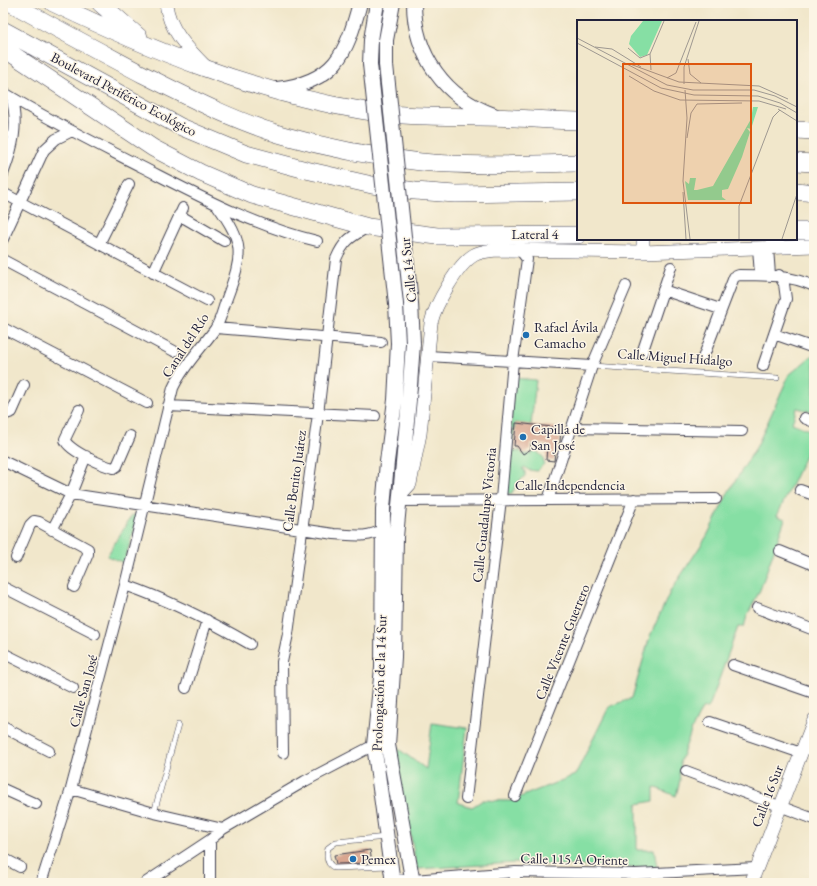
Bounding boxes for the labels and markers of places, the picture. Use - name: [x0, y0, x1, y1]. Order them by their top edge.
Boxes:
- place label: Rafael Ávila Camacho: [534, 318, 599, 352]
- marker: Rafael Ávila Camacho: [521, 330, 531, 340]
- place label: Capilla de San José: [531, 420, 585, 454]
- marker: Capilla de San José: [518, 432, 528, 442]
- place label: Pemex: [361, 850, 396, 868]
- marker: Pemex: [348, 854, 358, 864]

